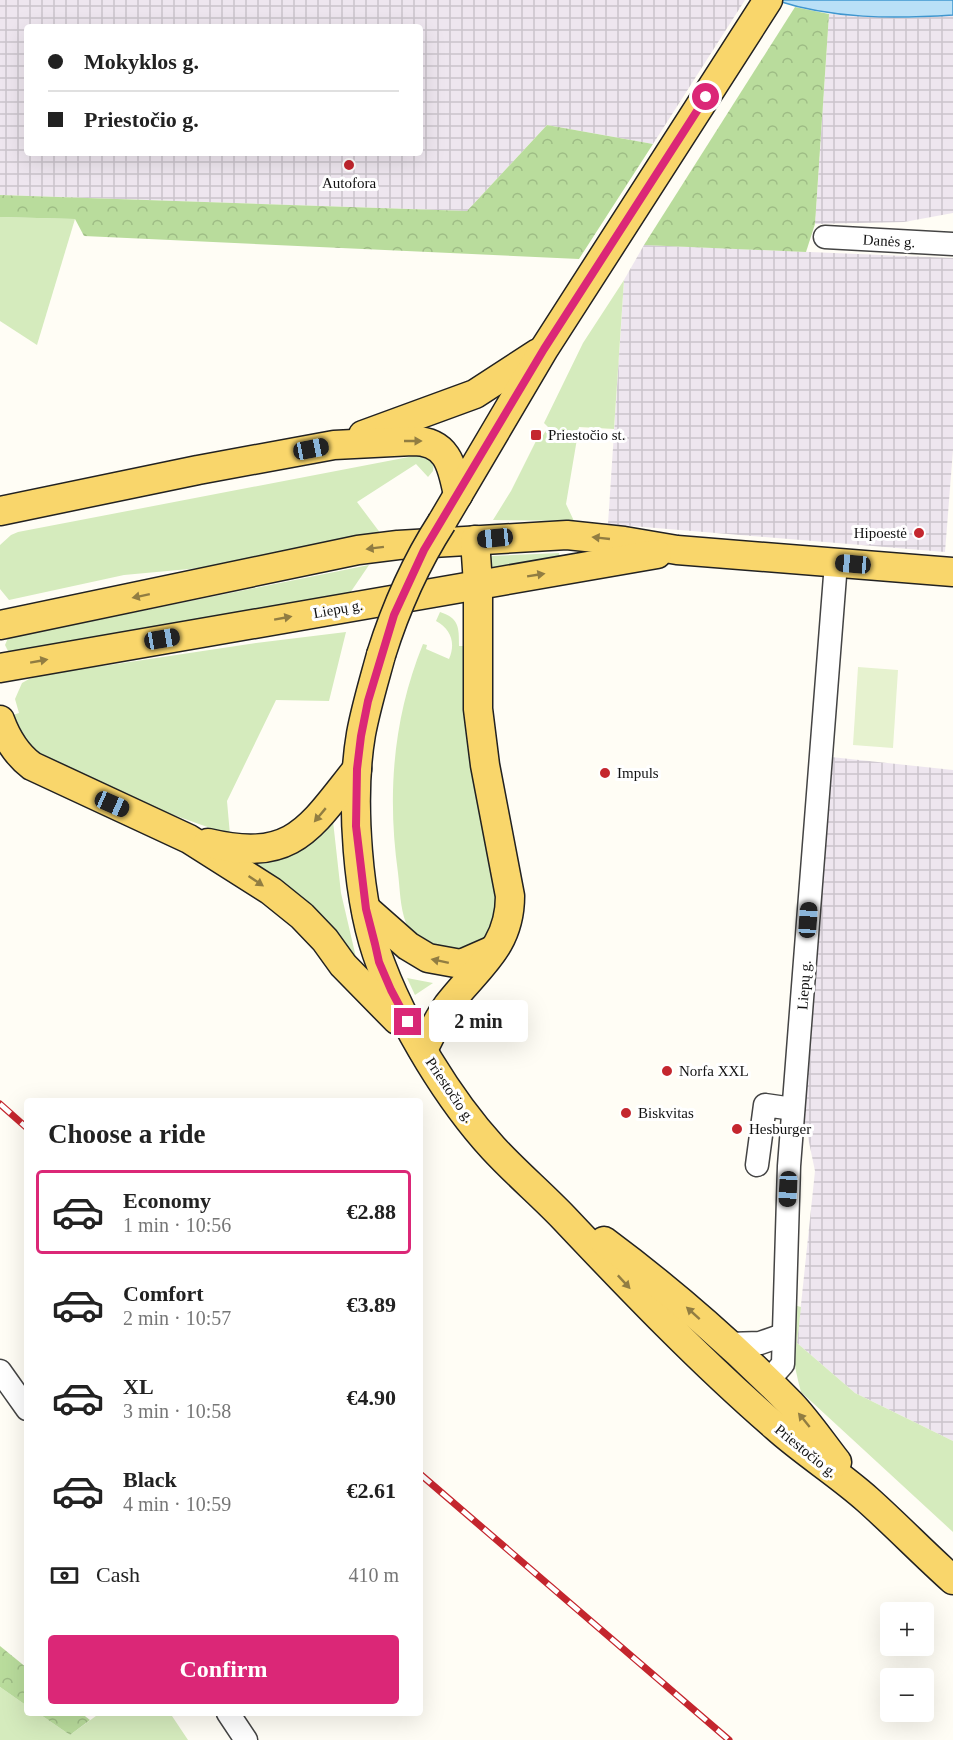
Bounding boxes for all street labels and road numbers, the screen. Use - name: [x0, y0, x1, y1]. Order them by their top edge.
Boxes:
- street label: Danės g.: [862, 232, 916, 250]
- street label: Liepų g.: [312, 597, 364, 621]
- street label: Liepų g.: [794, 960, 814, 1010]
- street label: Priestočio g.: [422, 1054, 478, 1126]
- street label: Priestočio g.: [772, 1421, 840, 1481]

